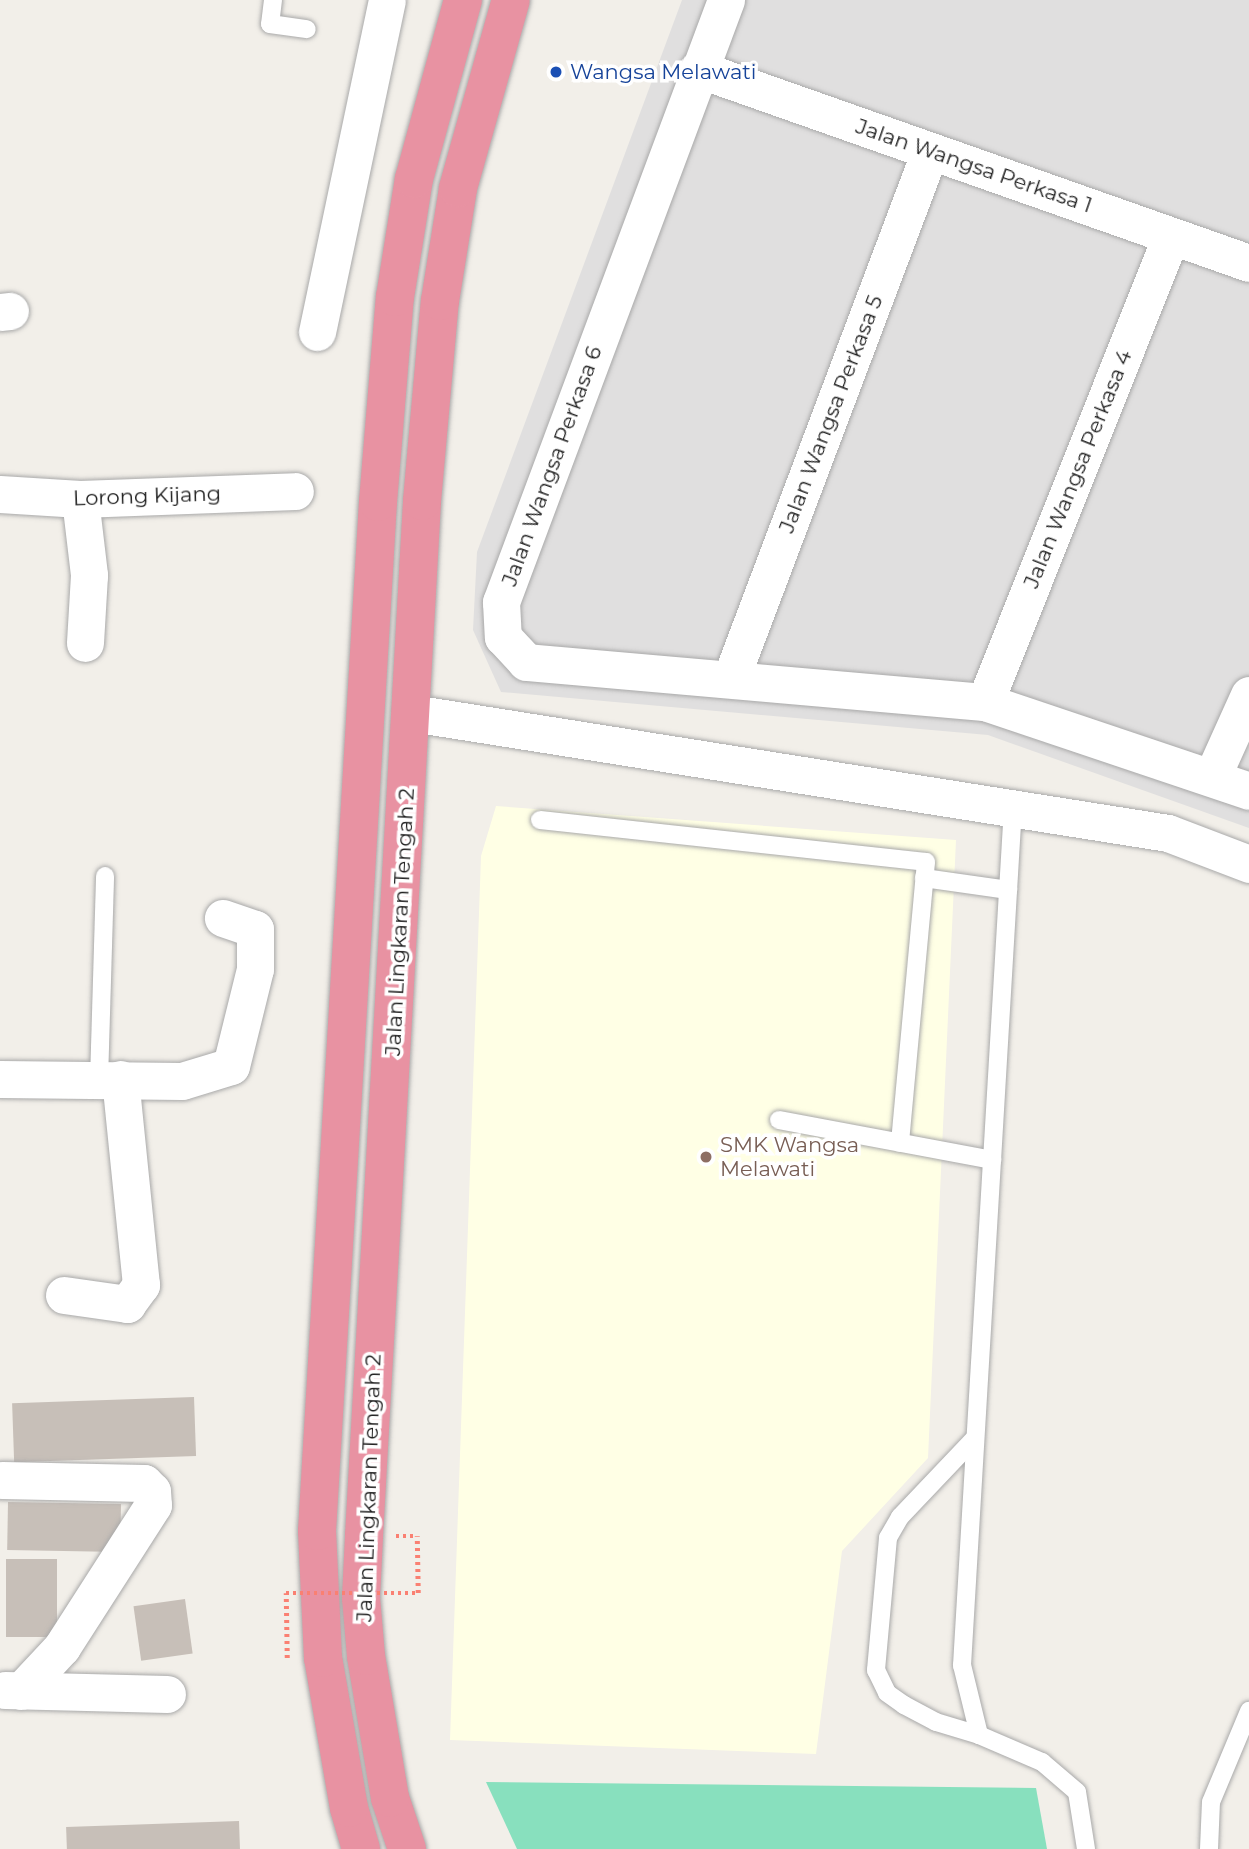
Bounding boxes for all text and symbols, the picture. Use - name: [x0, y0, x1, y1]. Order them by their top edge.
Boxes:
- place label: Wangsa Melawati: [570, 59, 756, 85]
- marker: Wangsa Melawati: [548, 64, 564, 80]
- street label: Jalan Wangsa Perkasa 1: [853, 114, 1095, 218]
- street label: Jalan Wangsa Perkasa 5: [774, 292, 888, 536]
- street label: Jalan Wangsa Perkasa 6: [497, 343, 607, 589]
- street label: Jalan Wangsa Perkasa 4: [1019, 346, 1137, 592]
- street label: Lorong Kijang: [73, 481, 221, 511]
- street label: Jalan Lingkaran Tengah 2: [380, 788, 420, 1056]
- place label: SMK Wangsa Melawati: [720, 1132, 859, 1182]
- marker: SMK Wangsa Melawati: [698, 1149, 714, 1165]
- street label: Jalan Lingkaran Tengah 2: [352, 1354, 386, 1622]

